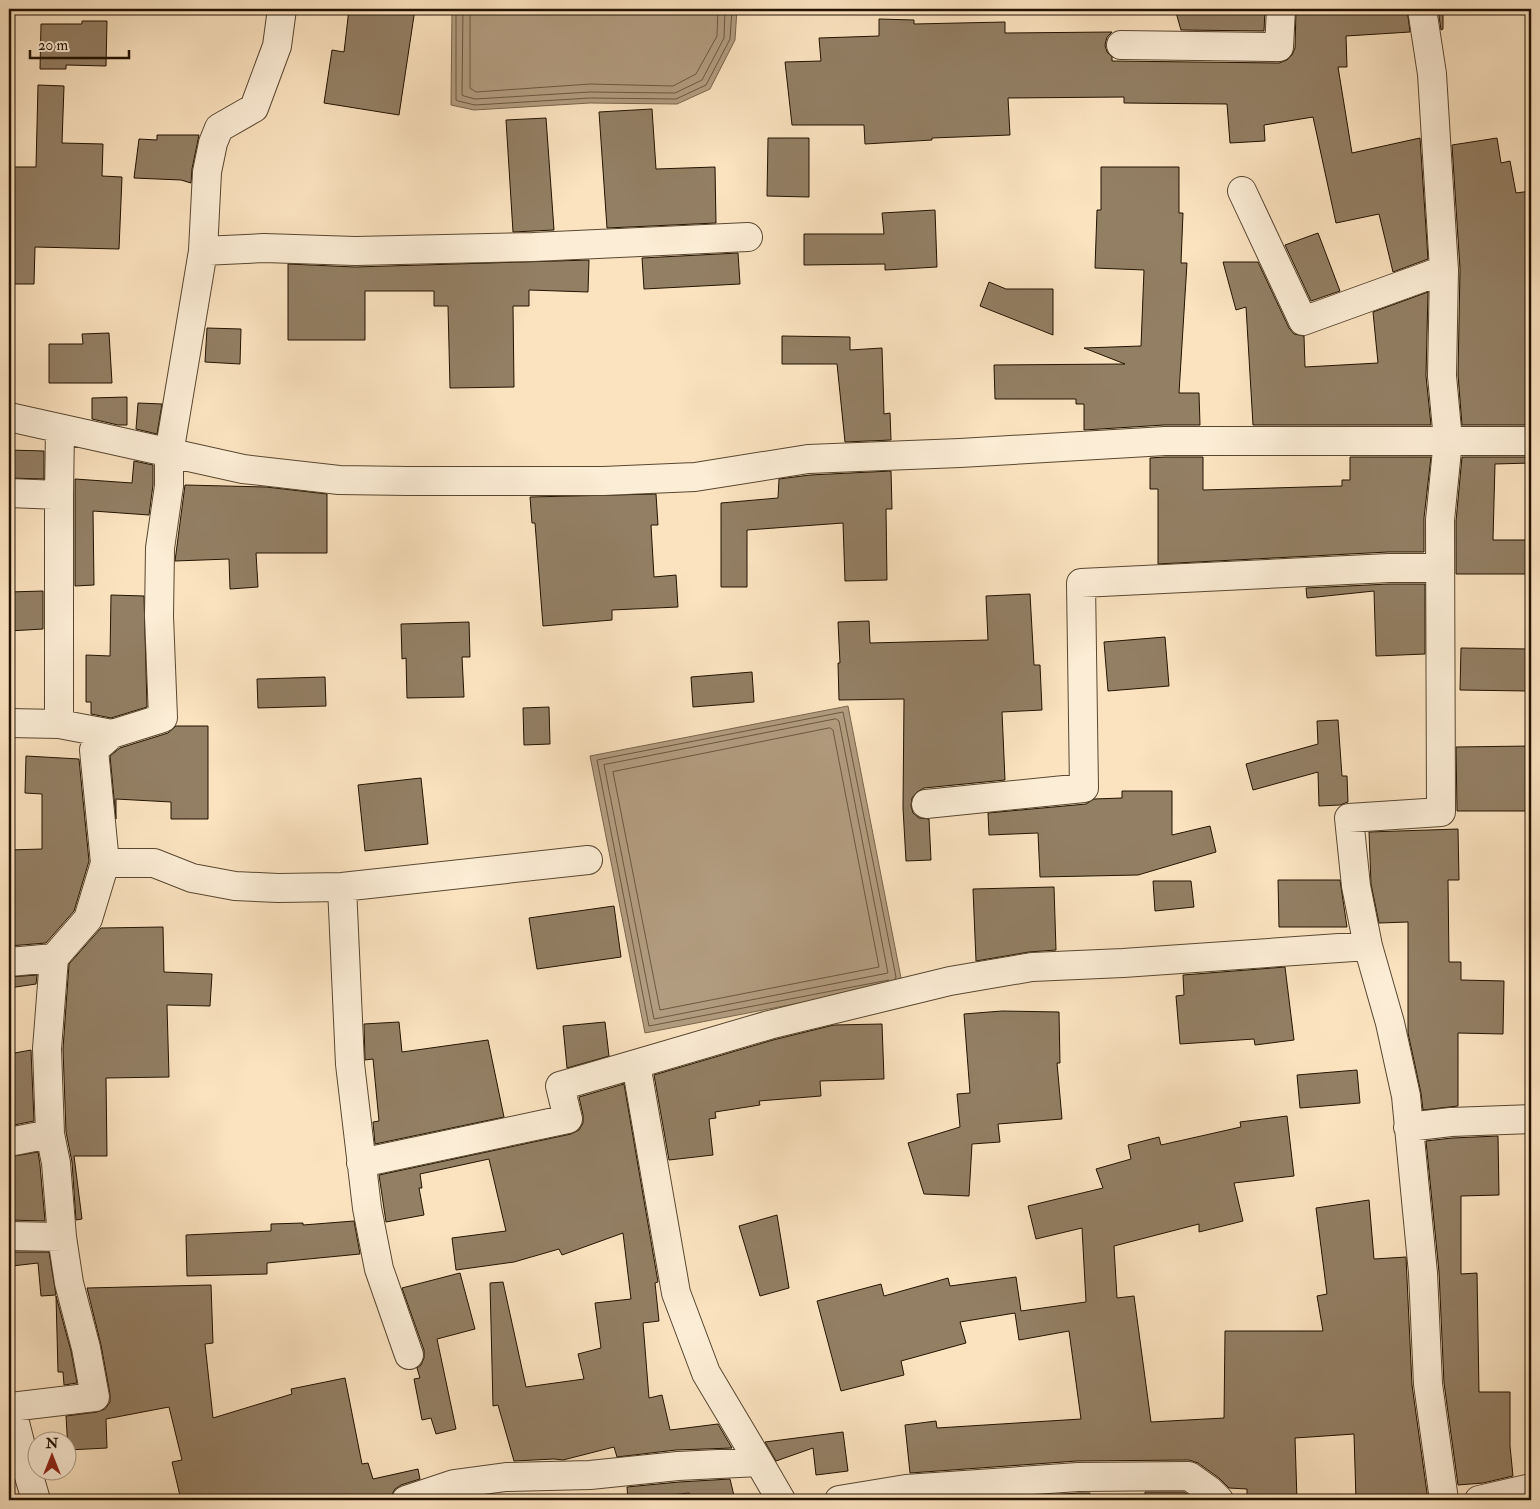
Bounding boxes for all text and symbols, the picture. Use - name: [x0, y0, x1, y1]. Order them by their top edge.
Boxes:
- scale bar: [30, 28, 129, 60]
- text: 20 m: [38, 36, 68, 55]
- north arrow: [28, 1432, 78, 1482]
- text: N: [45, 1435, 59, 1452]

